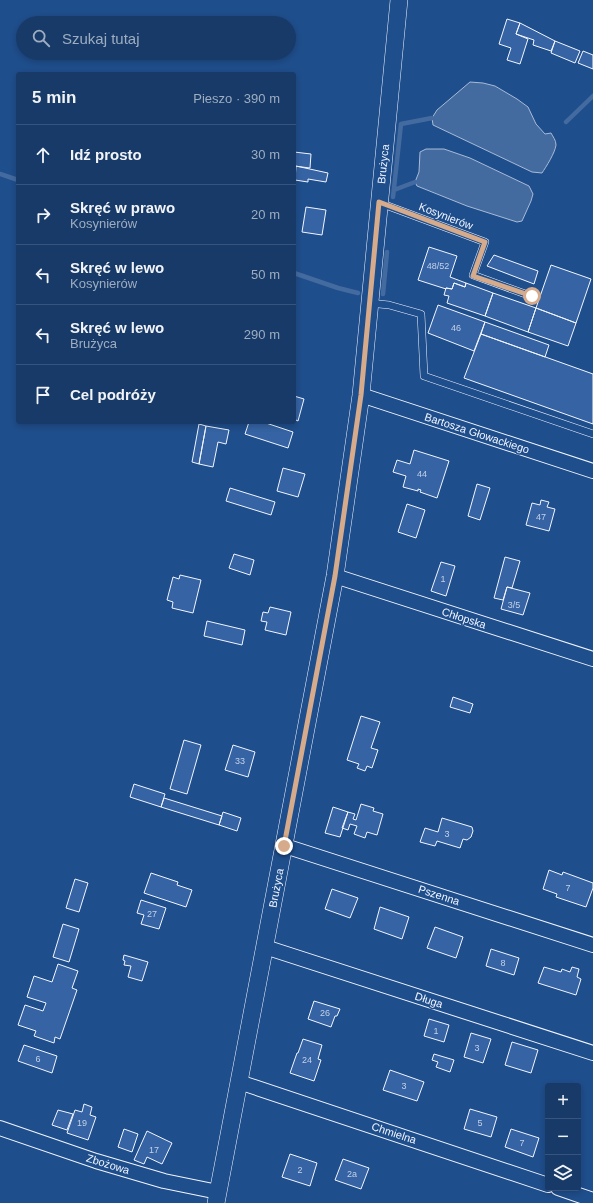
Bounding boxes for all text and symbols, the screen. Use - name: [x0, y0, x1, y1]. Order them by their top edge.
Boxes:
- search box: [16, 16, 296, 60]
- icon: search: [30, 27, 52, 49]
- text: Szukaj tutaj: [62, 30, 140, 47]
- text: 5 min: [32, 88, 76, 107]
- text: Pieszo · 390 m: [193, 91, 280, 106]
- street label: Brużyca: [375, 143, 391, 184]
- icon: ahead: [32, 144, 54, 166]
- text: Idź prosto: [70, 146, 142, 163]
- text: 30 m: [251, 147, 280, 162]
- text: Skręć w prawo: [70, 199, 175, 216]
- street label: Kosynierów: [417, 200, 475, 232]
- icon: right: [32, 204, 54, 226]
- text: 20 m: [251, 207, 280, 222]
- text: Kosynierów: [70, 216, 137, 231]
- text: Skręć w lewo: [70, 259, 164, 276]
- house number: 48/52: [427, 261, 449, 271]
- icon: left: [32, 264, 54, 286]
- text: 50 m: [251, 267, 280, 282]
- text: Kosynierów: [70, 276, 137, 291]
- route start: [523, 287, 541, 305]
- text: Skręć w lewo: [70, 319, 164, 336]
- house number: 46: [451, 323, 461, 333]
- icon: left: [32, 324, 54, 346]
- text: 290 m: [244, 327, 280, 342]
- text: Brużyca: [70, 336, 117, 351]
- icon: arrive: [32, 384, 54, 406]
- text: Cel podróży: [70, 386, 156, 403]
- street label: Bartosza Głowackiego: [423, 410, 531, 456]
- house number: 44: [417, 469, 427, 479]
- house number: 47: [536, 512, 546, 522]
- house number: 1: [440, 574, 446, 584]
- house number: 3/5: [508, 600, 520, 610]
- street label: Chłopska: [440, 605, 488, 631]
- house number: 33: [235, 756, 245, 766]
- house number: 3: [444, 829, 450, 839]
- route end: [275, 837, 293, 855]
- street label: Brużyca: [266, 866, 286, 909]
- street label: Pszenna: [417, 883, 462, 908]
- house number: 7: [565, 883, 571, 893]
- house number: 27: [147, 909, 157, 919]
- house number: 8: [500, 958, 506, 968]
- street label: Długa: [413, 990, 445, 1010]
- house number: 26: [320, 1008, 330, 1018]
- house number: 1: [433, 1026, 439, 1036]
- house number: 3: [474, 1043, 480, 1053]
- house number: 6: [35, 1054, 41, 1064]
- house number: 24: [302, 1055, 312, 1065]
- house number: 3: [401, 1081, 407, 1091]
- map controls: [545, 1083, 581, 1191]
- button: +: [545, 1083, 581, 1119]
- house number: 19: [77, 1118, 87, 1128]
- house number: 5: [477, 1118, 483, 1128]
- button: −: [545, 1119, 581, 1155]
- street label: Chmielna: [370, 1120, 419, 1146]
- house number: 7: [519, 1138, 525, 1148]
- house number: 17: [149, 1145, 159, 1155]
- street label: Zbożowa: [85, 1152, 132, 1177]
- button: layers: [545, 1155, 581, 1191]
- house number: 2: [297, 1165, 303, 1175]
- house number: 2a: [347, 1169, 357, 1179]

